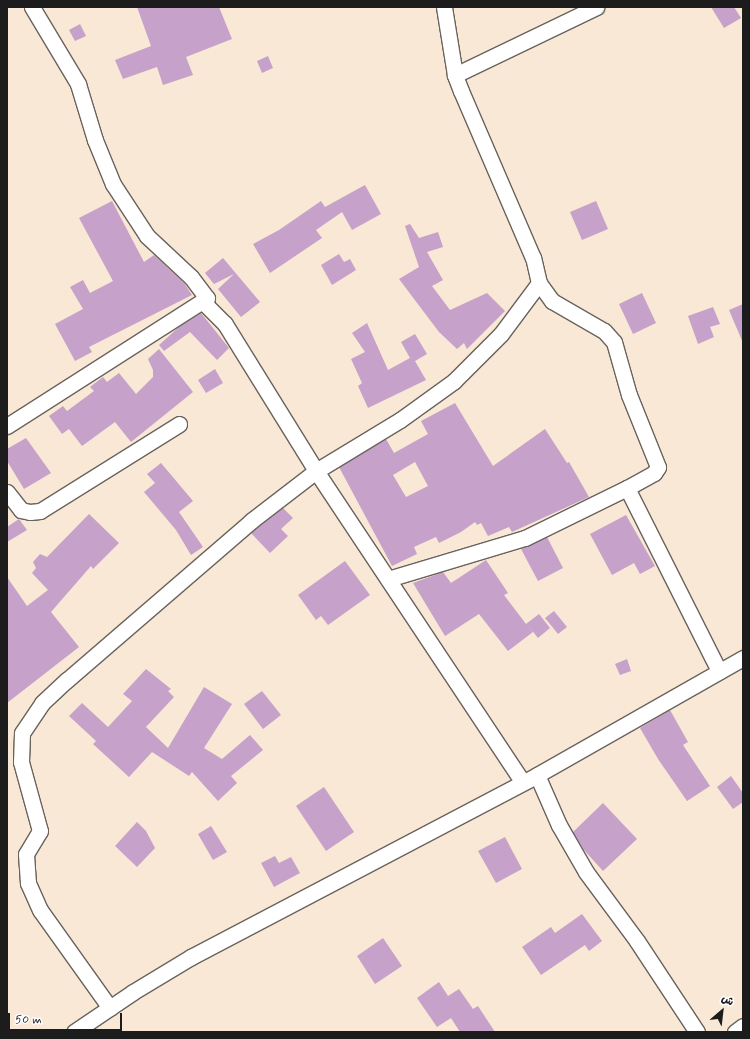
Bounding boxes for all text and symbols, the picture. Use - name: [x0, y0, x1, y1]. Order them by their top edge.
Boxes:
- north arrow: [702, 991, 742, 1031]
- text: ش: [719, 991, 736, 1009]
- scale bar: [10, 1005, 124, 1031]
- text: 50 m: [15, 1012, 42, 1028]

